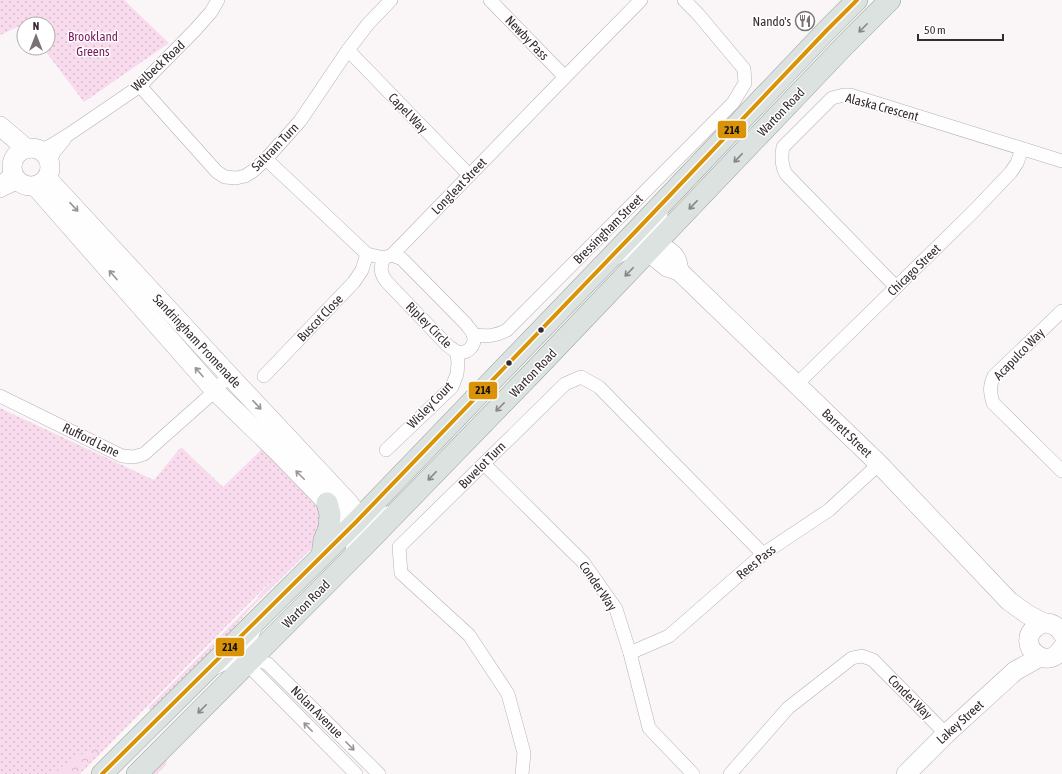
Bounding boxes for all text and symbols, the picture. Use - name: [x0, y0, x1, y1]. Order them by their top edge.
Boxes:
- restaurant icon: Nando's: [794, 10, 816, 32]
- street label: Newby Pass: [502, 13, 552, 64]
- place label: Nando's: [753, 14, 791, 29]
- north arrow: [16, 16, 56, 56]
- scale bar: [918, 16, 1003, 42]
- text: N: [33, 20, 39, 32]
- one-way arrow: [858, 23, 868, 33]
- text: 50 m: [924, 23, 946, 37]
- park label: Brookland Greens: [68, 29, 118, 59]
- street label: Welbeck Road: [128, 37, 188, 95]
- street label: Warton Road: [754, 85, 808, 139]
- street label: Capel Way: [385, 90, 431, 137]
- street label: Alaska Crescent: [844, 90, 920, 124]
- street label: Saltram Turn: [248, 120, 302, 174]
- line badge: 214: [717, 120, 747, 139]
- text: 214: [724, 124, 740, 136]
- one-way arrow: [733, 153, 743, 163]
- street label: Longleat Street: [428, 155, 490, 217]
- street label: Bressingham Street: [570, 191, 646, 267]
- one-way arrow: [688, 200, 698, 210]
- one-way arrow: [69, 201, 78, 212]
- street label: Chicago Street: [884, 241, 944, 299]
- one-way arrow: [624, 267, 633, 277]
- one-way arrow: [109, 270, 118, 280]
- street label: Sandringham Promenade: [150, 291, 244, 391]
- street label: Buscot Close: [294, 291, 346, 345]
- street label: Ripley Circle: [403, 299, 455, 351]
- unlabelled marker: [536, 325, 546, 335]
- street label: Acapulco Way: [991, 325, 1048, 383]
- street label: Warton Road: [506, 346, 560, 400]
- unlabelled marker: [504, 358, 514, 368]
- one-way arrow: [194, 367, 204, 377]
- street label: Wisley Court: [404, 378, 456, 431]
- line badge: 214: [468, 381, 498, 400]
- text: 214: [475, 384, 491, 396]
- one-way arrow: [252, 400, 262, 410]
- one-way arrow: [495, 402, 505, 412]
- street label: Barrett Street: [819, 406, 875, 461]
- street label: Rufford Lane: [60, 420, 122, 460]
- street label: Buvelot Turn: [455, 438, 509, 492]
- one-way arrow: [295, 470, 305, 480]
- one-way arrow: [427, 471, 437, 481]
- street label: Rees Pass: [733, 541, 779, 582]
- street label: Conder Way: [576, 558, 620, 614]
- street label: Warton Road: [279, 577, 333, 631]
- line badge: 214: [215, 637, 245, 657]
- text: 214: [222, 641, 238, 653]
- street label: Conder Way: [885, 672, 936, 723]
- street label: Nolan Avenue: [288, 683, 346, 741]
- street label: Lakey Street: [933, 697, 987, 747]
- one-way arrow: [197, 704, 207, 714]
- one-way arrow: [303, 722, 313, 732]
- one-way arrow: [346, 741, 355, 751]

